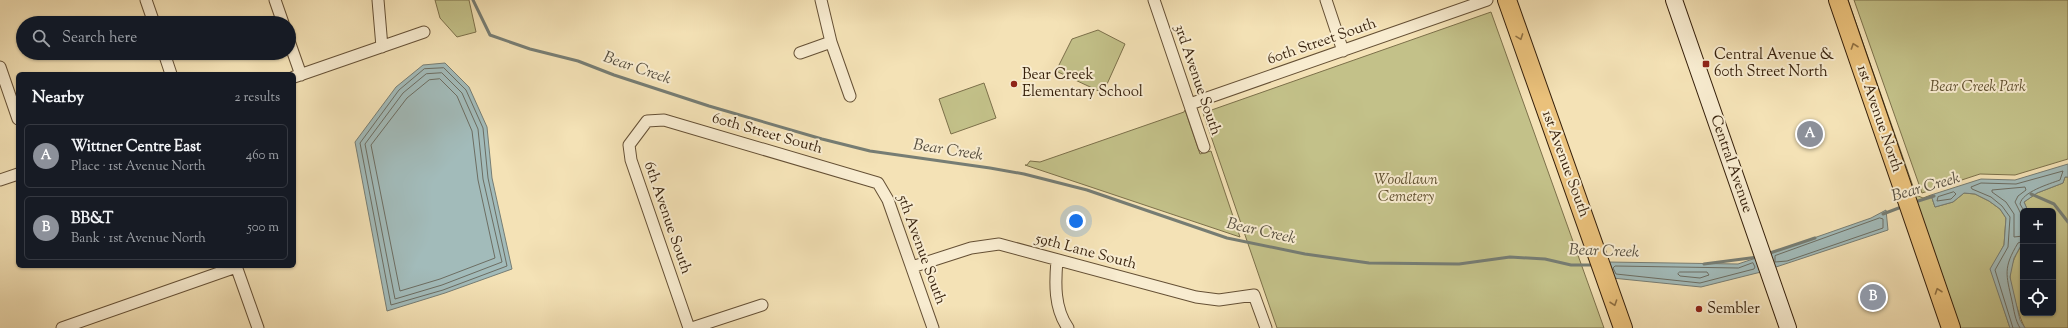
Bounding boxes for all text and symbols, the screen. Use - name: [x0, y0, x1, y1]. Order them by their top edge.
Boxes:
- street label: 60th Street South: [1265, 13, 1380, 71]
- search box: [16, 16, 296, 60]
- street label: 3rd Avenue South: [1168, 22, 1226, 139]
- icon: search: [30, 27, 52, 49]
- text: Search here: [62, 28, 137, 49]
- one-way arrow: [1515, 33, 1524, 40]
- one-way arrow: [1850, 43, 1859, 50]
- place label: Central Avenue & 60th Street North: [1714, 45, 1835, 83]
- water label: Bear Creek: [600, 47, 674, 91]
- marker: Central Avenue & 60th Street North: [1701, 59, 1711, 69]
- street label: 1st Avenue North: [1851, 63, 1907, 176]
- place label: Bear Creek Elementary School: [1022, 65, 1143, 103]
- park label: Bear Creek Park: [1930, 77, 2026, 98]
- marker: Bear Creek Elementary School: [1009, 79, 1019, 89]
- text: Nearby: [32, 86, 84, 110]
- text: 2 results: [235, 89, 280, 107]
- street label: 60th Street South: [709, 108, 825, 160]
- street label: 1st Avenue South: [1536, 108, 1594, 221]
- street label: Central Avenue: [1704, 112, 1758, 216]
- pin: A: [1797, 119, 1823, 149]
- water label: Bear Creek: [911, 134, 985, 168]
- text: Wittner Centre East: [71, 137, 201, 158]
- text: A: [41, 147, 51, 165]
- text: 460 m: [246, 147, 279, 165]
- text: Place · 1st Avenue North: [71, 158, 206, 176]
- street label: 6th Avenue South: [638, 159, 696, 277]
- water label: Bear Creek: [1889, 167, 1963, 209]
- park label: Woodlawn Cemetery: [1374, 170, 1438, 208]
- street label: 5th Avenue South: [891, 191, 951, 308]
- map controls: [2020, 208, 2056, 316]
- button: +: [2020, 208, 2056, 244]
- text: BB&T: [71, 209, 113, 230]
- your location: [1066, 211, 1086, 231]
- water label: Bear Creek: [1224, 213, 1298, 251]
- text: B: [42, 219, 50, 237]
- text: 500 m: [247, 219, 279, 237]
- street label: 59th Lane South: [1032, 228, 1139, 276]
- text: Bank · 1st Avenue North: [71, 230, 206, 248]
- water label: Bear Creek: [1568, 239, 1640, 265]
- button: −: [2020, 244, 2056, 280]
- button: locate: [2020, 280, 2056, 316]
- pin: B: [1860, 282, 1886, 312]
- one-way arrow: [1935, 288, 1943, 295]
- one-way arrow: [1609, 299, 1618, 306]
- place label: Sembler: [1707, 299, 1760, 320]
- marker: Sembler: [1694, 304, 1704, 314]

